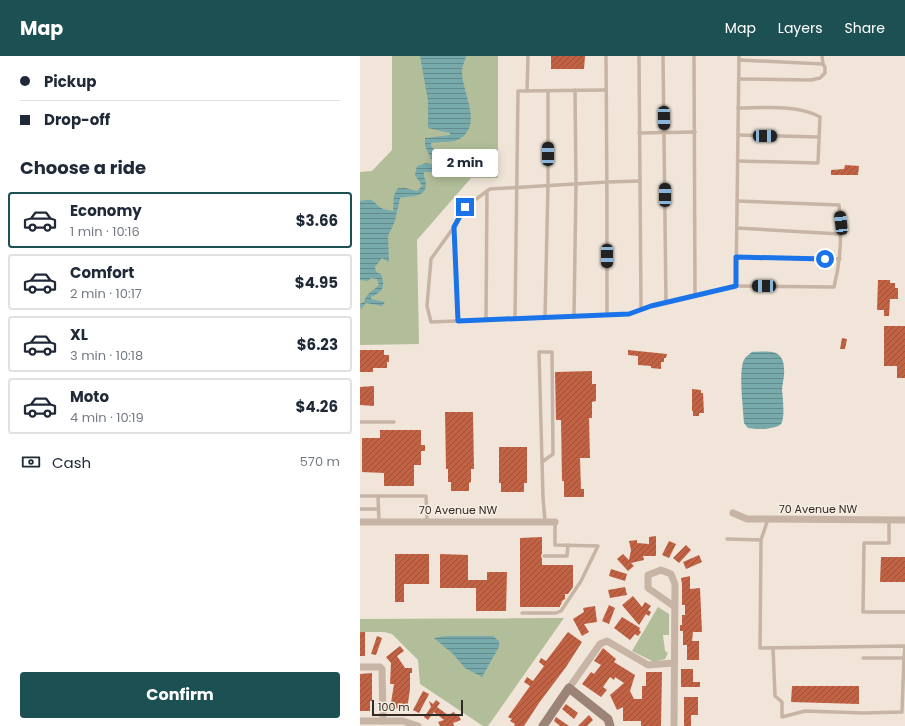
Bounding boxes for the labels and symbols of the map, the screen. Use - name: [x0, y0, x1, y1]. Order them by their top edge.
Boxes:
- car: [658, 106, 670, 130]
- car: [753, 130, 777, 142]
- car: [542, 142, 554, 166]
- callout: 2 min: [432, 149, 498, 177]
- car: [659, 183, 671, 207]
- route end: [456, 198, 474, 216]
- car: [834, 210, 848, 236]
- car: [601, 244, 613, 268]
- route start: [816, 250, 834, 268]
- car: [752, 280, 776, 292]
- street label: 70 Avenue NW: [779, 501, 858, 517]
- street label: 70 Avenue NW: [419, 502, 498, 518]
- scale bar: [372, 698, 463, 717]

